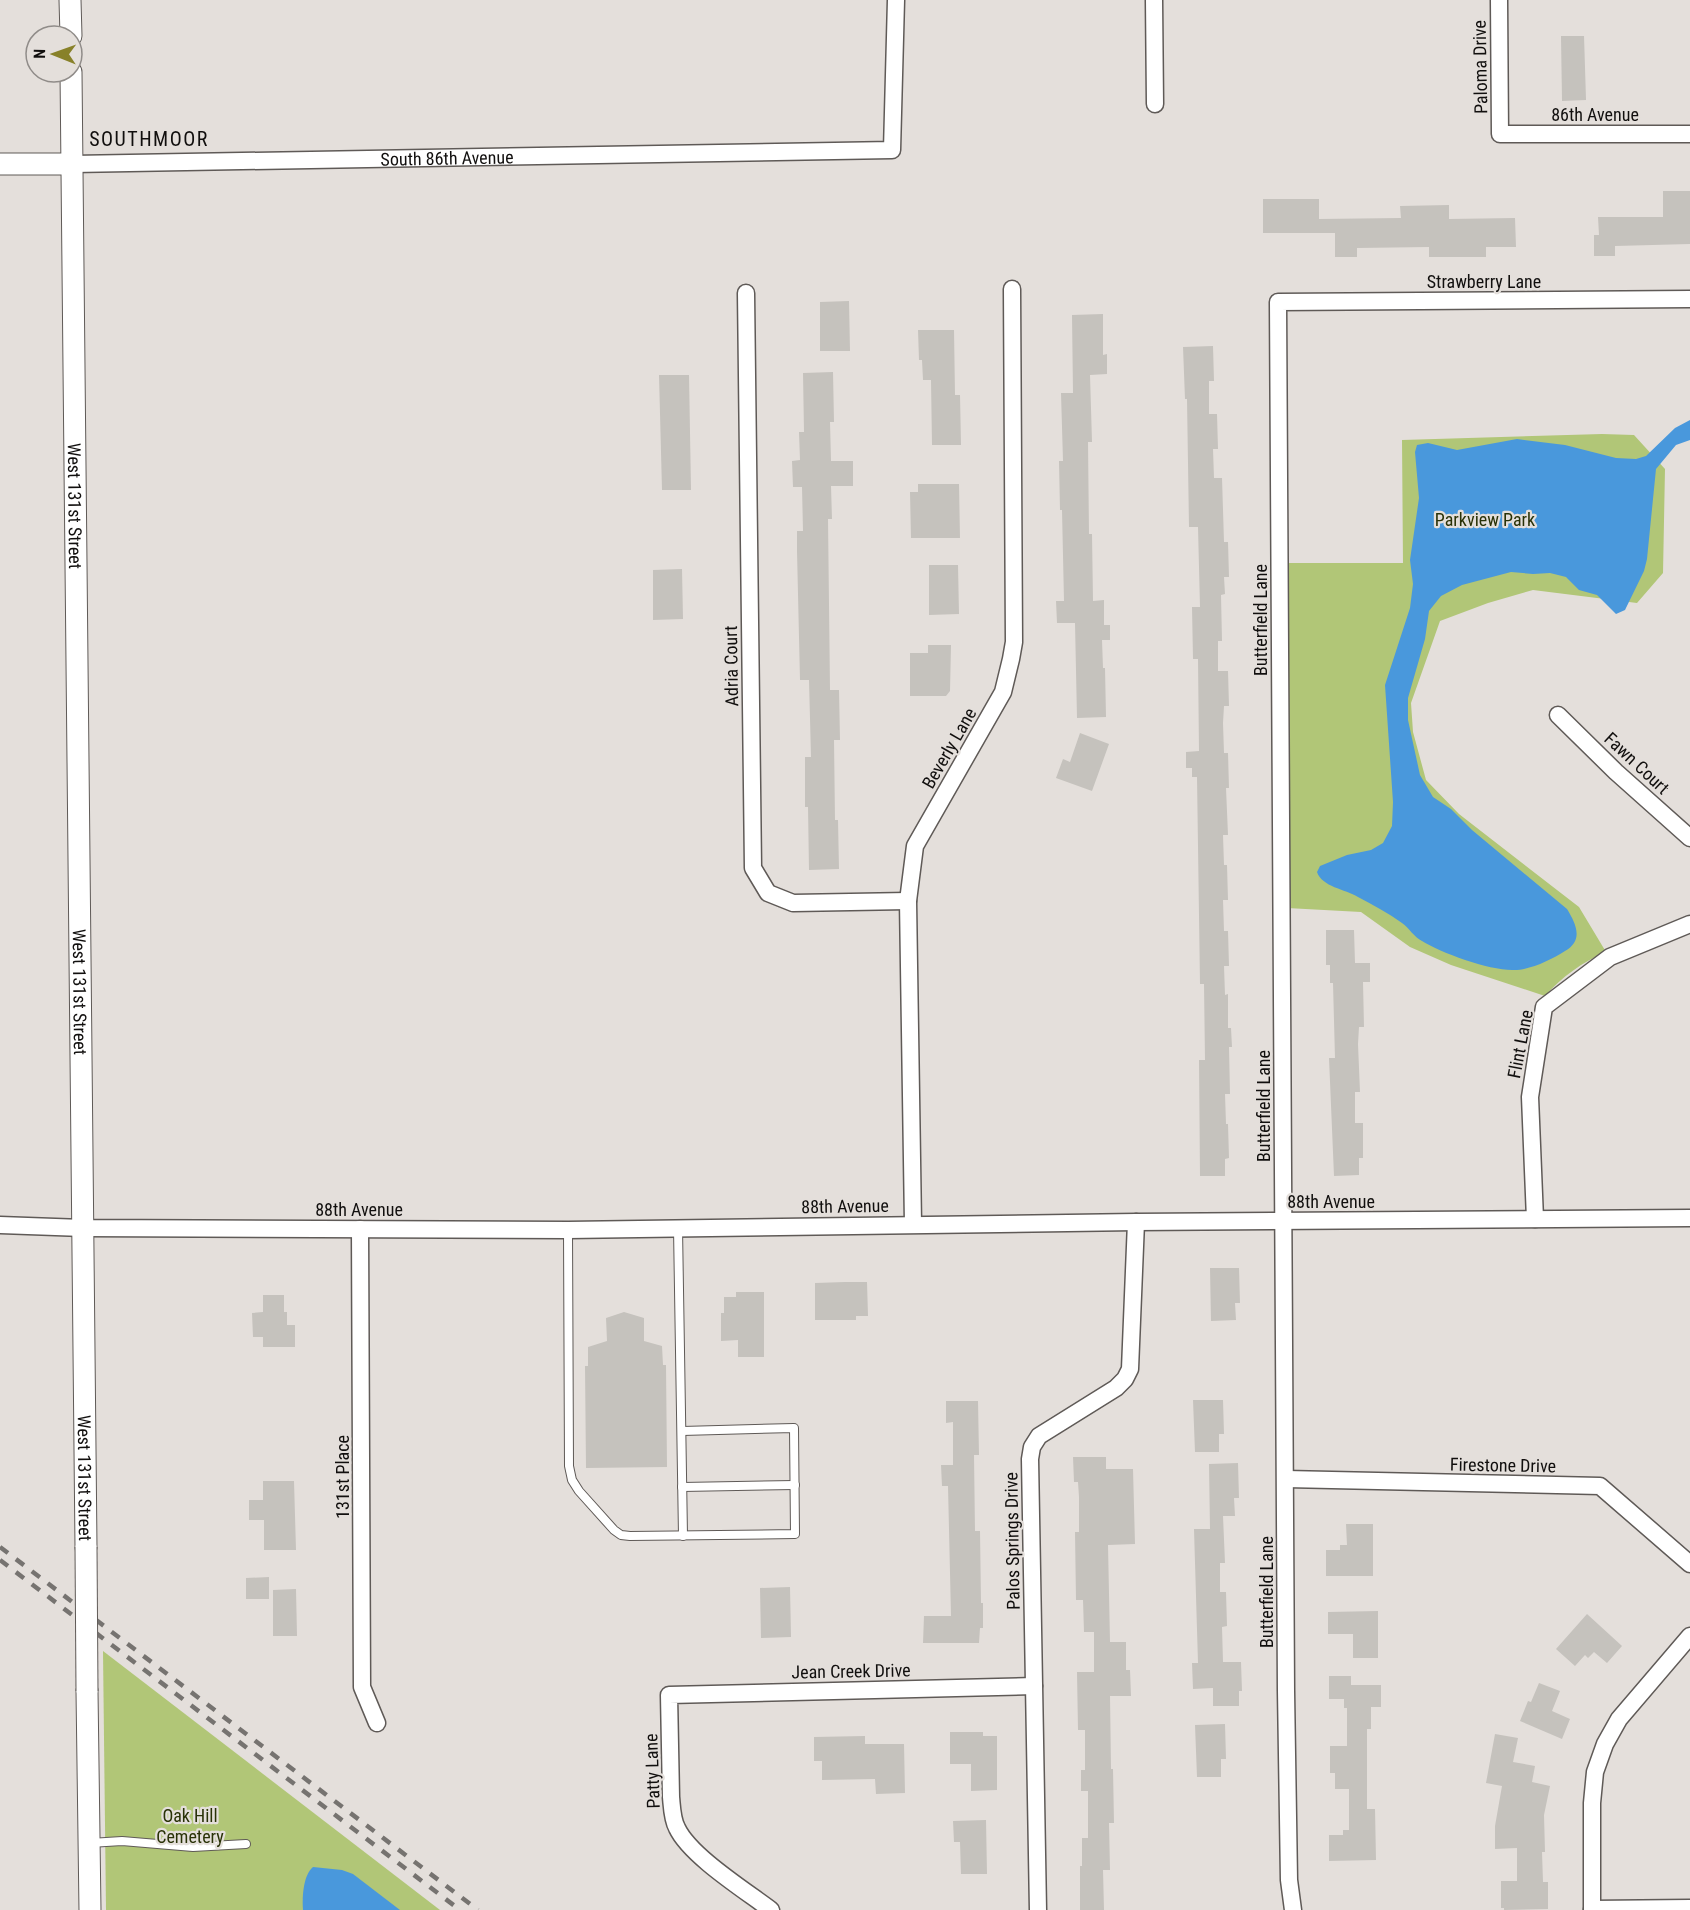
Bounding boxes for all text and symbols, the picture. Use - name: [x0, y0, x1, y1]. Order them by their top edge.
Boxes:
- street label: Paloma Drive: [1469, 20, 1491, 114]
- north arrow: [24, 24, 84, 84]
- text: N: [30, 49, 49, 59]
- street label: 86th Avenue: [1551, 104, 1639, 125]
- district label: SOUTHMOOR: [89, 127, 209, 151]
- street label: South 86th Avenue: [380, 146, 514, 169]
- street label: Strawberry Lane: [1427, 271, 1541, 292]
- street label: West 131st Street: [64, 443, 87, 569]
- park label: Parkview Park: [1435, 509, 1535, 530]
- street label: Butterfield Lane: [1250, 564, 1271, 676]
- street label: Adria Court: [720, 625, 742, 707]
- street label: Beverly Lane: [917, 704, 981, 792]
- street label: Fawn Court: [1600, 728, 1674, 798]
- street label: West 131st Street: [69, 929, 91, 1055]
- street label: Flint Lane: [1503, 1008, 1537, 1080]
- street label: Butterfield Lane: [1253, 1050, 1274, 1162]
- street label: 88th Avenue: [1287, 1191, 1375, 1212]
- street label: 88th Avenue: [801, 1195, 889, 1217]
- street label: 88th Avenue: [315, 1199, 403, 1220]
- street label: West 131st Street: [74, 1415, 96, 1541]
- street label: 131st Place: [332, 1435, 353, 1519]
- street label: Firestone Drive: [1450, 1454, 1556, 1476]
- street label: Palos Springs Drive: [1000, 1472, 1024, 1610]
- street label: Butterfield Lane: [1256, 1536, 1277, 1648]
- street label: Jean Creek Drive: [791, 1659, 911, 1683]
- street label: Patty Lane: [640, 1733, 664, 1809]
- park label: Oak Hill Cemetery: [156, 1805, 224, 1847]

